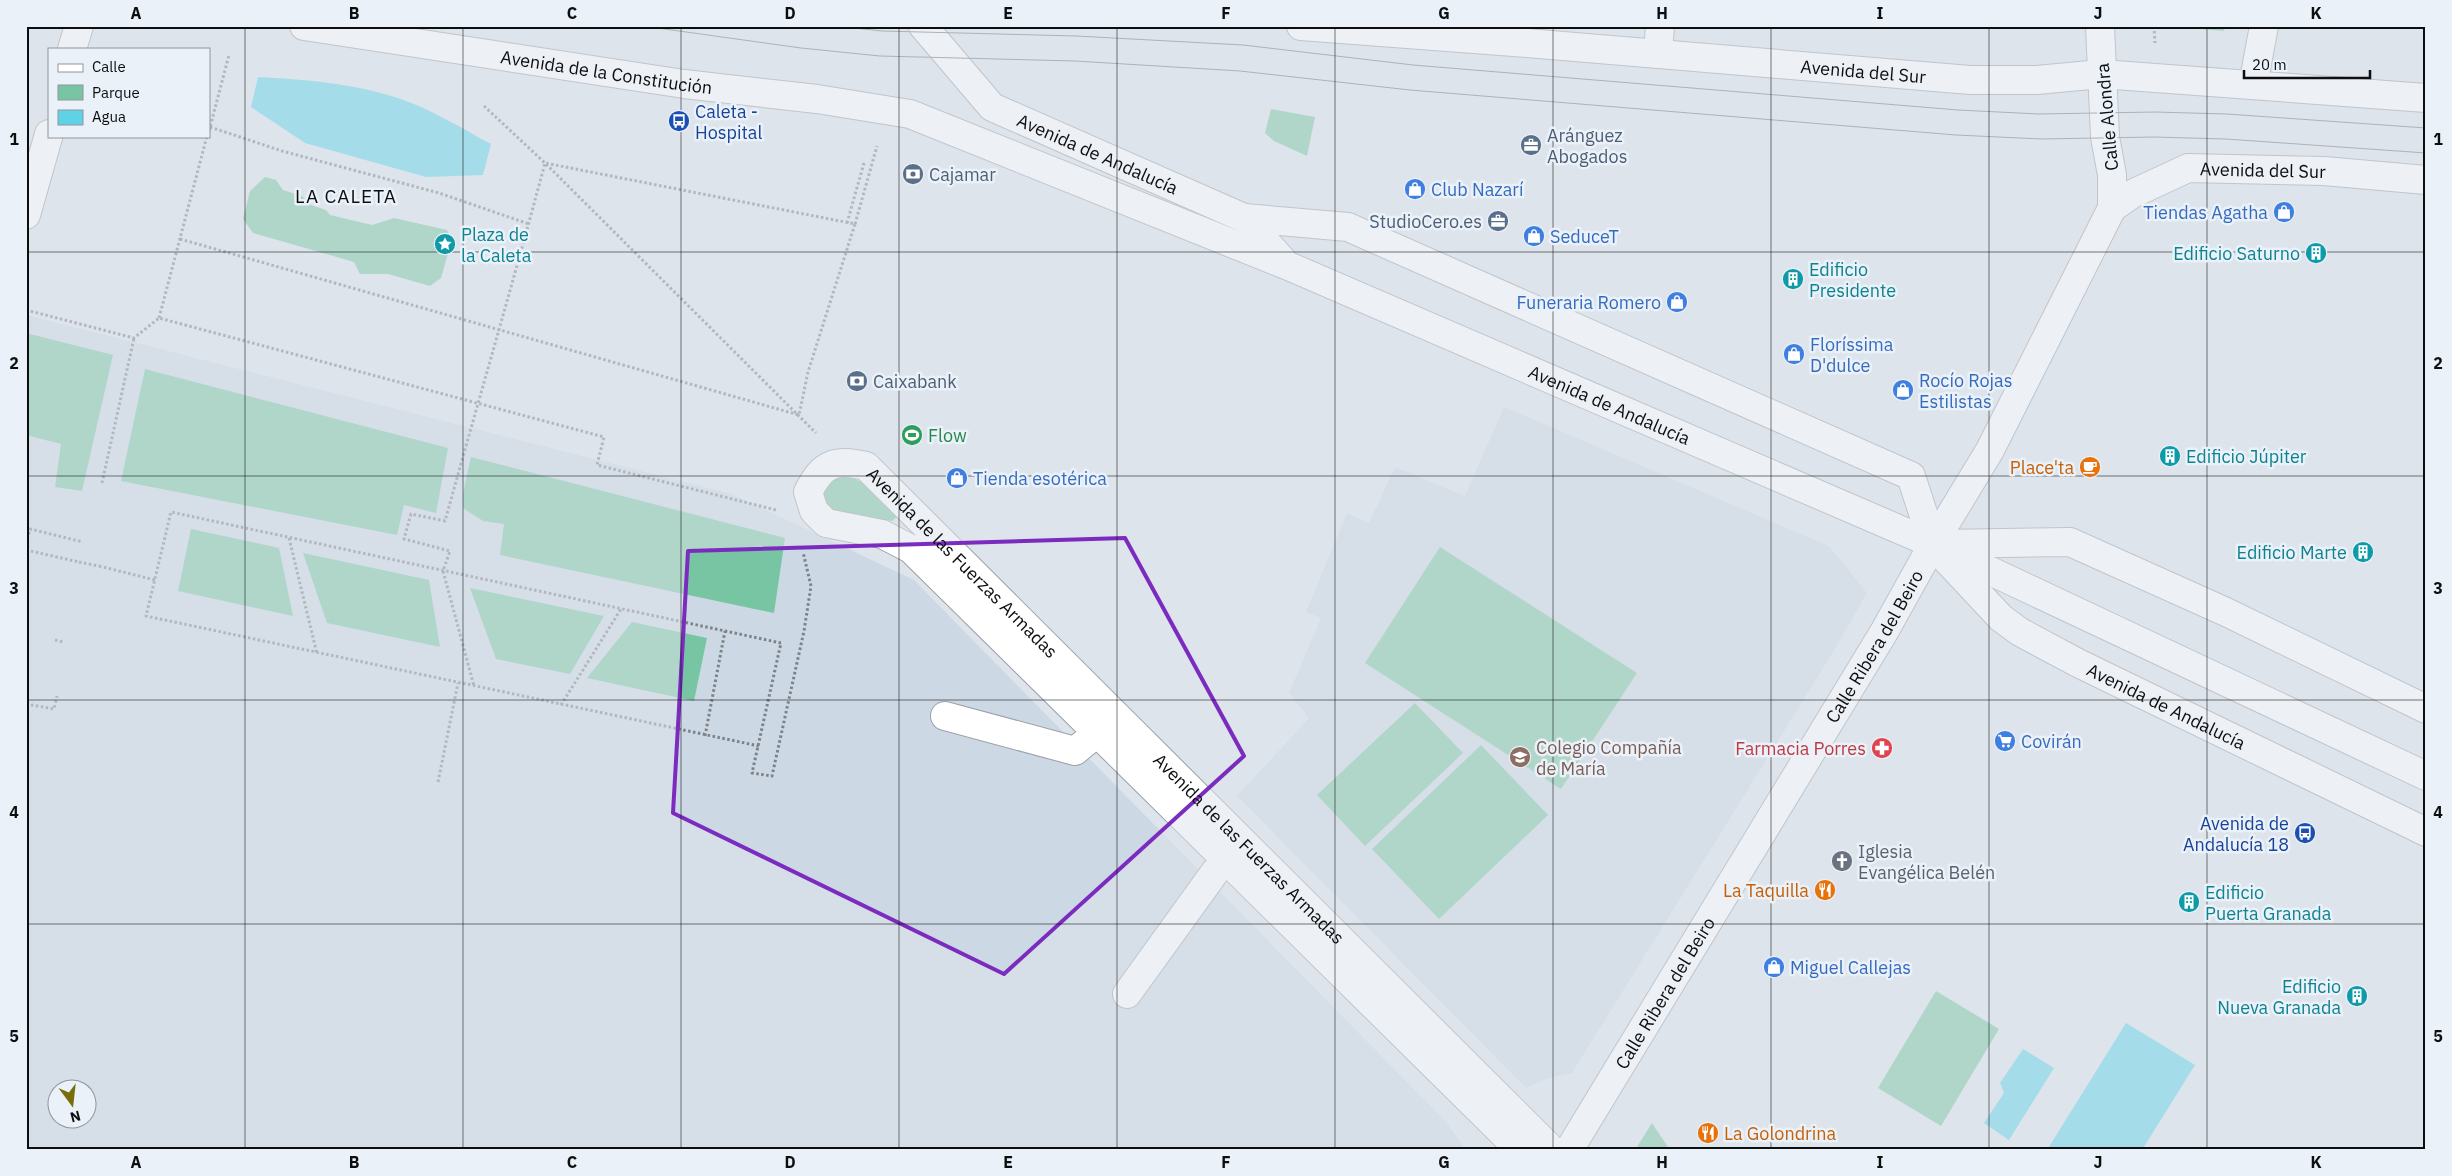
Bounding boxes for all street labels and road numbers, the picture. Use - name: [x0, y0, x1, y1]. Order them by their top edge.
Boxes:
- street label: Avenida de la Constitución: [499, 45, 714, 99]
- street label: Avenida del Sur: [1800, 54, 1927, 88]
- street label: Calle Alondra: [2091, 62, 2123, 172]
- street label: Avenida de Andalucía: [1014, 108, 1182, 199]
- street label: Avenida del Sur: [2200, 157, 2326, 183]
- street label: Avenida de Andalucía: [1525, 360, 1694, 450]
- street label: Avenida de las Fuerzas Armadas: [862, 462, 1063, 662]
- street label: Calle Ribera del Beiro: [1820, 566, 1928, 727]
- street label: Avenida de Andalucía: [2083, 658, 2250, 754]
- street label: Avenida de las Fuerzas Armadas: [1149, 748, 1350, 948]
- street label: Calle Ribera del Beiro: [1610, 913, 1720, 1073]

